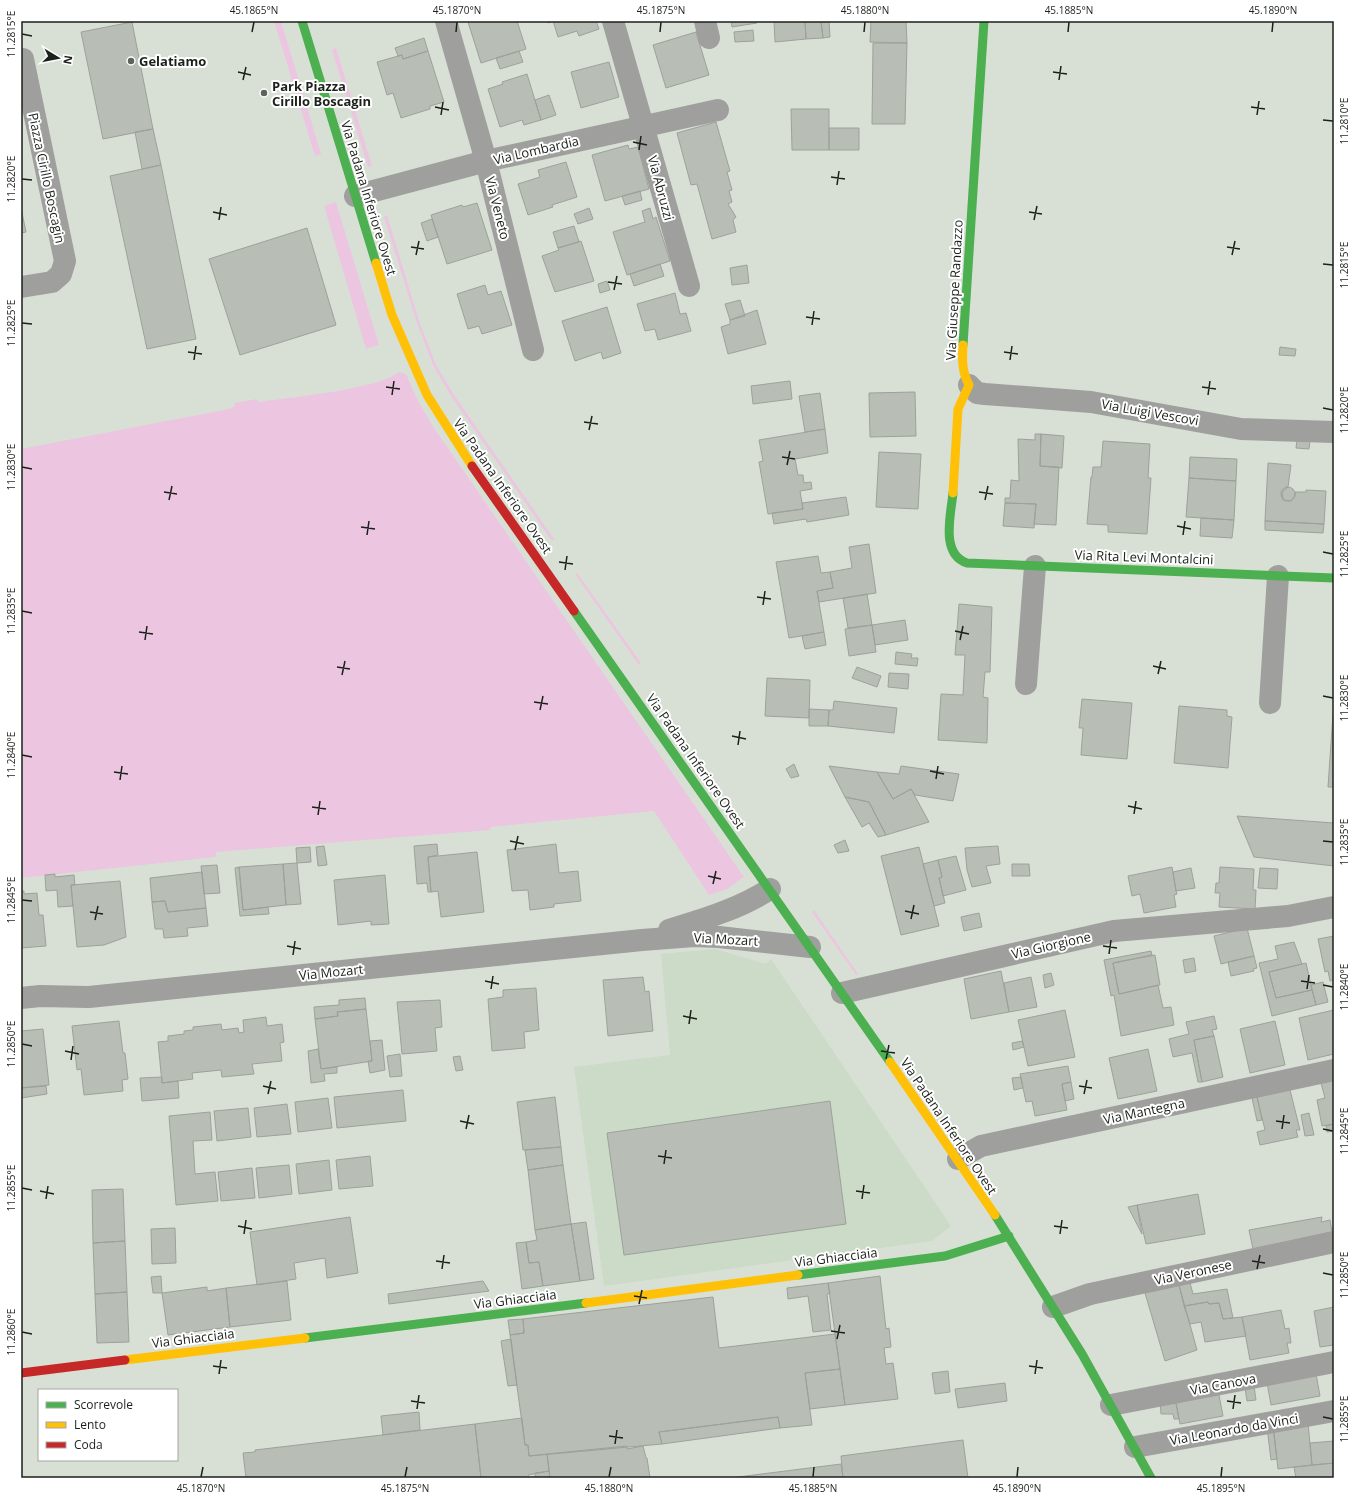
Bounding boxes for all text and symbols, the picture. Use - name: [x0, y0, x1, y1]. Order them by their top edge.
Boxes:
- text: 45.1865°N: [230, 3, 278, 17]
- text: 45.1870°N: [433, 3, 481, 17]
- text: 45.1875°N: [637, 3, 685, 17]
- text: 45.1880°N: [841, 3, 889, 17]
- text: 45.1885°N: [1045, 3, 1093, 17]
- text: 45.1890°N: [1249, 3, 1297, 17]
- text: 11.2815°E: [4, 11, 18, 57]
- north arrow: [38, 38, 78, 78]
- place label: Gelatiamo: [139, 52, 206, 70]
- text: N: [60, 54, 77, 66]
- marker: Gelatiamo: [126, 56, 136, 66]
- place label: Park Piazza Cirillo Boscagin: [272, 77, 371, 110]
- marker: Park Piazza Cirillo Boscagin: [259, 88, 269, 98]
- text: 11.2810°E: [1337, 98, 1351, 144]
- street label: Piazza Cirillo Boscagin: [24, 111, 70, 245]
- street label: Via Padana Inferiore Ovest: [337, 118, 401, 278]
- street label: Via Lombardia: [491, 131, 581, 169]
- street label: Via Abruzzi: [644, 154, 678, 222]
- text: 11.2820°E: [4, 156, 18, 202]
- street label: Via Veneto: [481, 175, 515, 242]
- street label: Via Giuseppe Randazzo: [941, 219, 967, 361]
- text: 11.2815°E: [1337, 242, 1351, 288]
- text: 11.2825°E: [4, 300, 18, 346]
- text: 11.2820°E: [1337, 387, 1351, 433]
- street label: Via Luigi Vescovi: [1100, 395, 1200, 429]
- street label: Via Padana Inferiore Ovest: [449, 415, 557, 557]
- text: 11.2830°E: [4, 444, 18, 490]
- text: 11.2825°E: [1337, 531, 1351, 577]
- street label: Via Rita Levi Montalcini: [1074, 546, 1214, 568]
- text: 11.2835°E: [4, 588, 18, 634]
- text: 11.2830°E: [1337, 675, 1351, 721]
- street label: Via Padana Inferiore Ovest: [642, 690, 750, 832]
- text: 11.2840°E: [4, 732, 18, 778]
- text: 11.2835°E: [1337, 819, 1351, 865]
- text: 11.2845°E: [4, 877, 18, 923]
- street label: Via Giorgione: [1010, 927, 1092, 963]
- street label: Via Mozart: [693, 928, 759, 950]
- street label: Via Mozart: [298, 960, 364, 984]
- text: 11.2840°E: [1337, 964, 1351, 1010]
- text: 11.2850°E: [4, 1021, 18, 1067]
- street label: Via Padana Inferiore Ovest: [897, 1054, 1002, 1198]
- street label: Via Mantegna: [1102, 1094, 1186, 1128]
- text: 11.2845°E: [1337, 1108, 1351, 1154]
- text: 11.2855°E: [4, 1165, 18, 1211]
- street label: Via Ghiacciaia: [794, 1243, 878, 1271]
- text: 11.2850°E: [1337, 1252, 1351, 1298]
- street label: Via Veronese: [1153, 1255, 1233, 1289]
- street label: Via Ghiacciaia: [473, 1285, 557, 1313]
- text: 11.2860°E: [4, 1309, 18, 1355]
- street label: Via Ghiacciaia: [151, 1324, 235, 1352]
- street label: Via Canova: [1189, 1369, 1257, 1399]
- legend: [38, 1389, 178, 1461]
- text: Scorrevole: [74, 1396, 133, 1413]
- text: 11.2855°E: [1337, 1396, 1351, 1442]
- street label: Via Leonardo da Vinci: [1168, 1409, 1300, 1449]
- text: Lento: [74, 1416, 106, 1433]
- text: Coda: [74, 1436, 103, 1453]
- text: 45.1870°N: [177, 1481, 225, 1495]
- text: 45.1875°N: [381, 1481, 429, 1495]
- text: 45.1880°N: [585, 1481, 633, 1495]
- text: 45.1885°N: [789, 1481, 837, 1495]
- text: 45.1890°N: [993, 1481, 1041, 1495]
- text: 45.1895°N: [1197, 1481, 1245, 1495]

